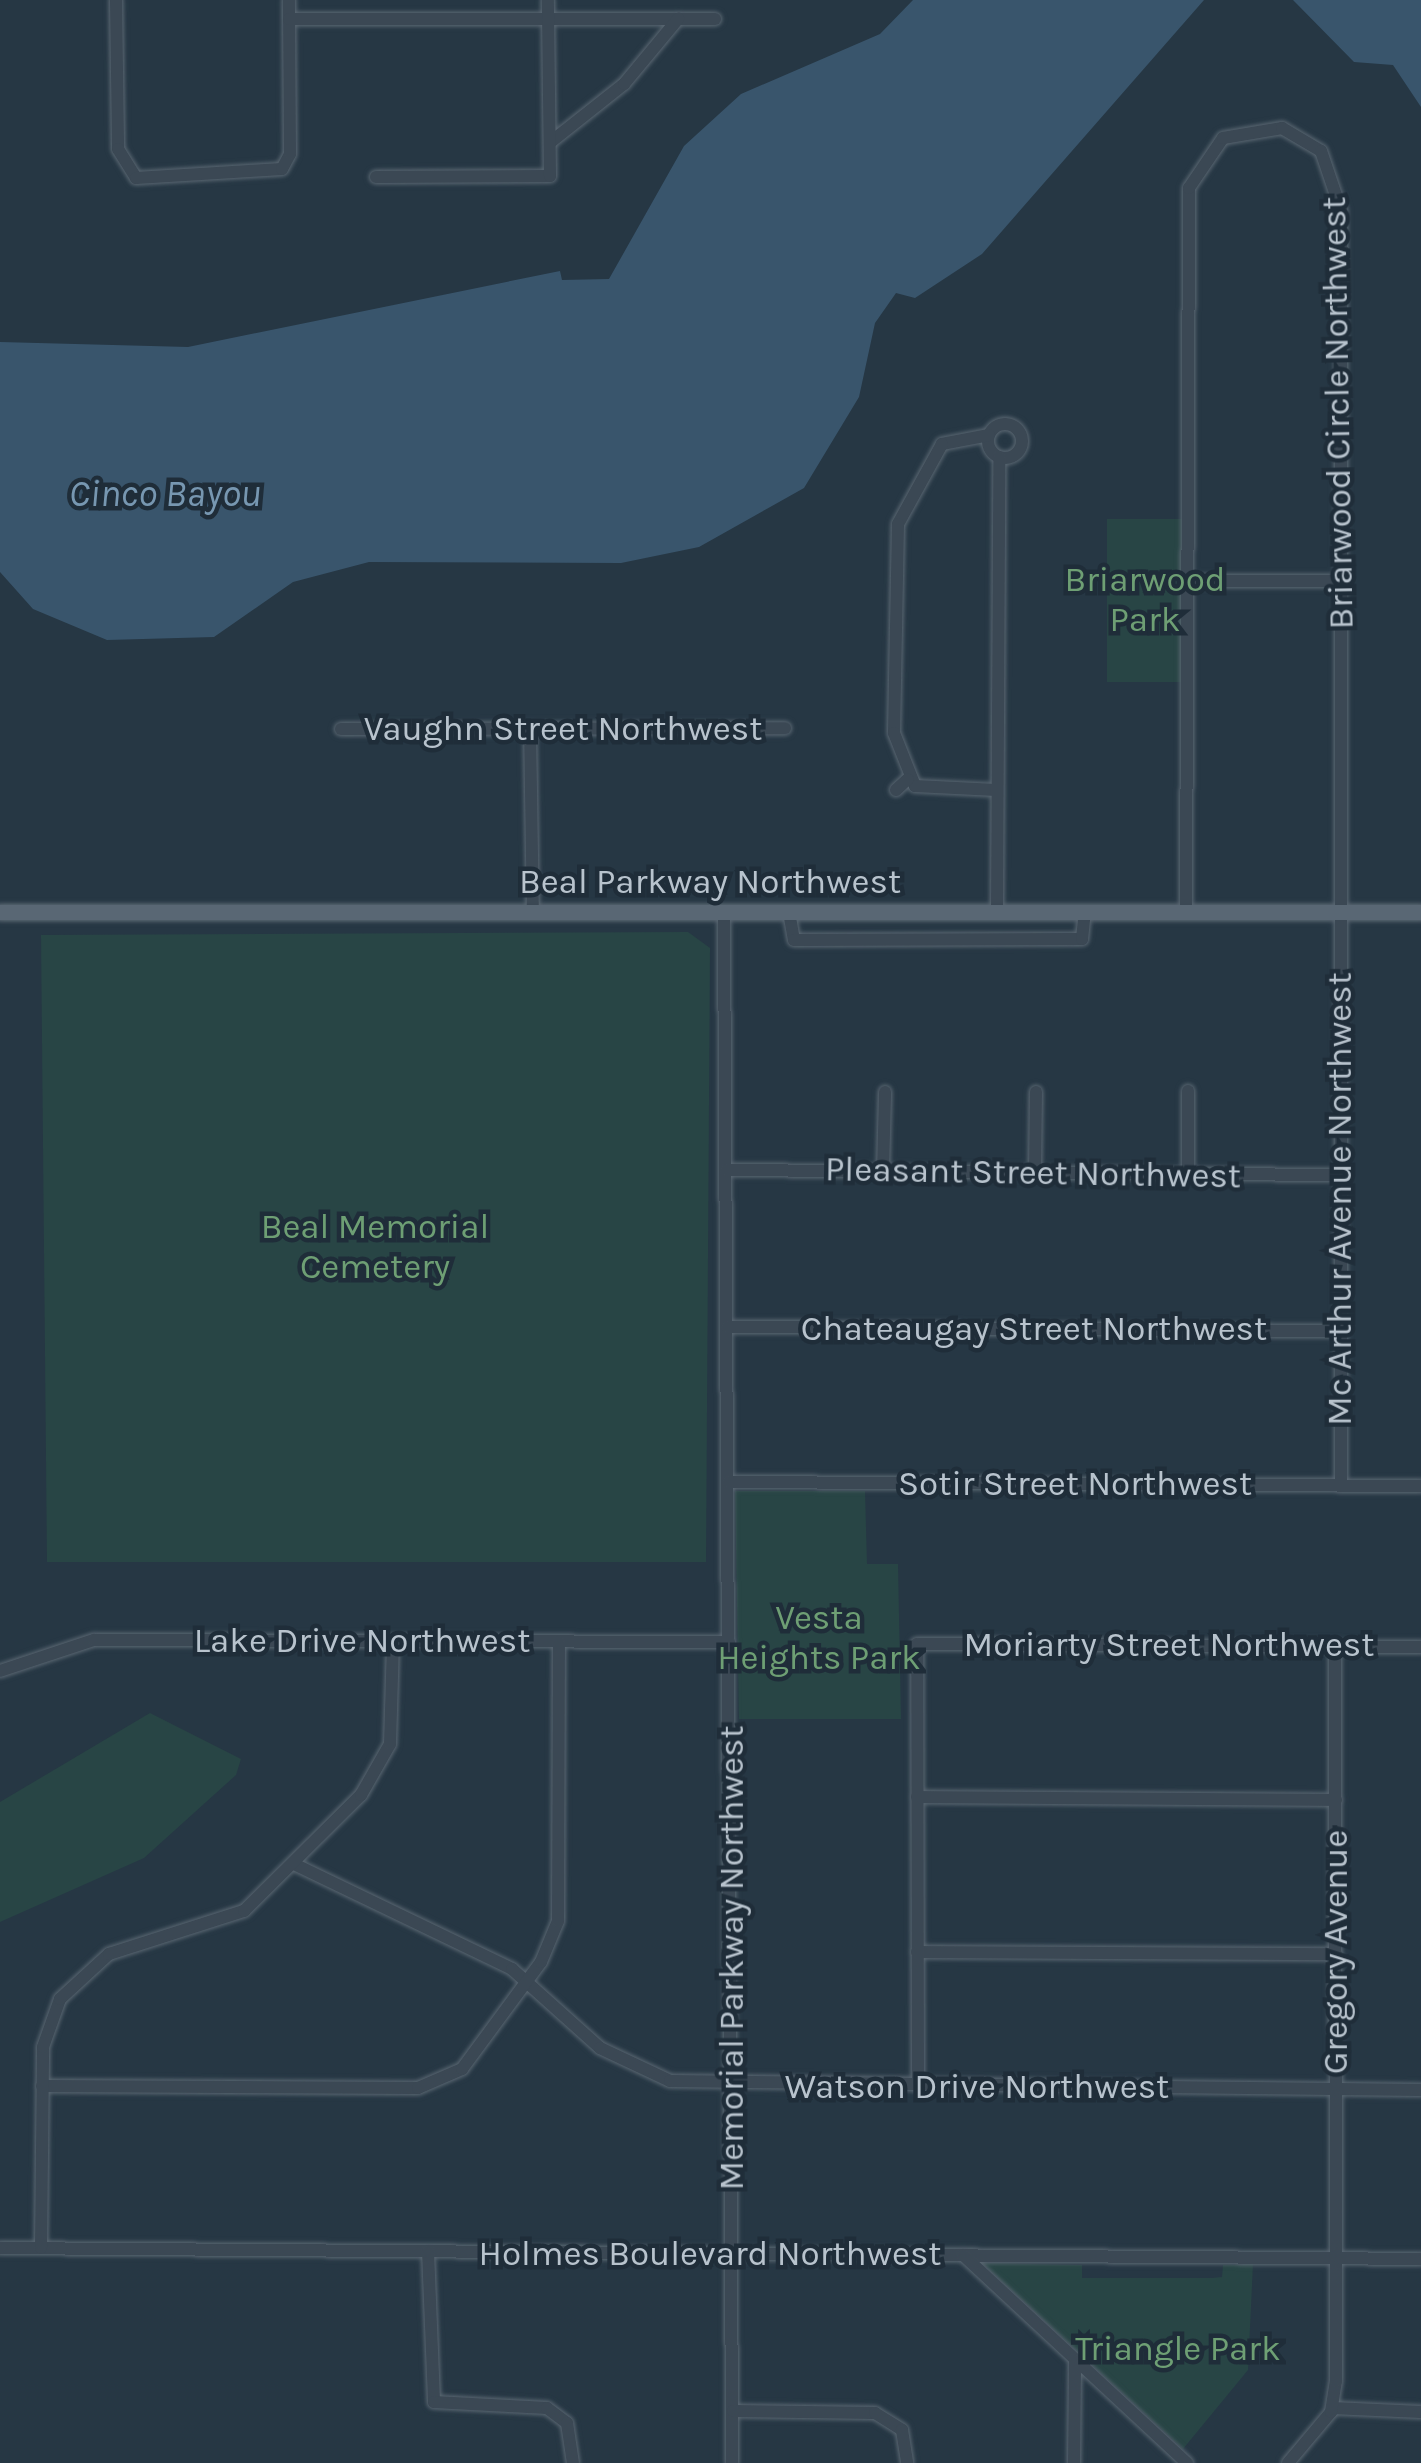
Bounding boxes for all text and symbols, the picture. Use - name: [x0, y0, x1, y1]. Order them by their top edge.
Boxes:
- street label: Briarwood Circle Northwest: [1313, 196, 1363, 630]
- water label: Cinco Bayou: [69, 471, 261, 517]
- park label: Briarwood Park: [1064, 559, 1226, 641]
- street label: Vaughn Street Northwest: [364, 708, 762, 750]
- street label: Beal Parkway Northwest: [519, 861, 901, 903]
- street label: Mc Arthur Avenue Northwest: [1319, 972, 1361, 1426]
- street label: Pleasant Street Northwest: [825, 1148, 1241, 1198]
- park label: Beal Memorial Cemetery: [261, 1206, 489, 1288]
- street label: Chateaugay Street Northwest: [801, 1308, 1267, 1350]
- street label: Sotir Street Northwest: [898, 1463, 1252, 1505]
- park label: Vesta Heights Park: [717, 1597, 921, 1679]
- street label: Lake Drive Northwest: [194, 1620, 530, 1662]
- street label: Moriarty Street Northwest: [964, 1624, 1374, 1666]
- street label: Memorial Parkway Northwest: [711, 1725, 753, 2191]
- street label: Gregory Avenue: [1315, 1830, 1357, 2074]
- street label: Watson Drive Northwest: [785, 2066, 1169, 2108]
- street label: Holmes Boulevard Northwest: [478, 2233, 942, 2275]
- park label: Triangle Park: [1075, 2328, 1281, 2370]

